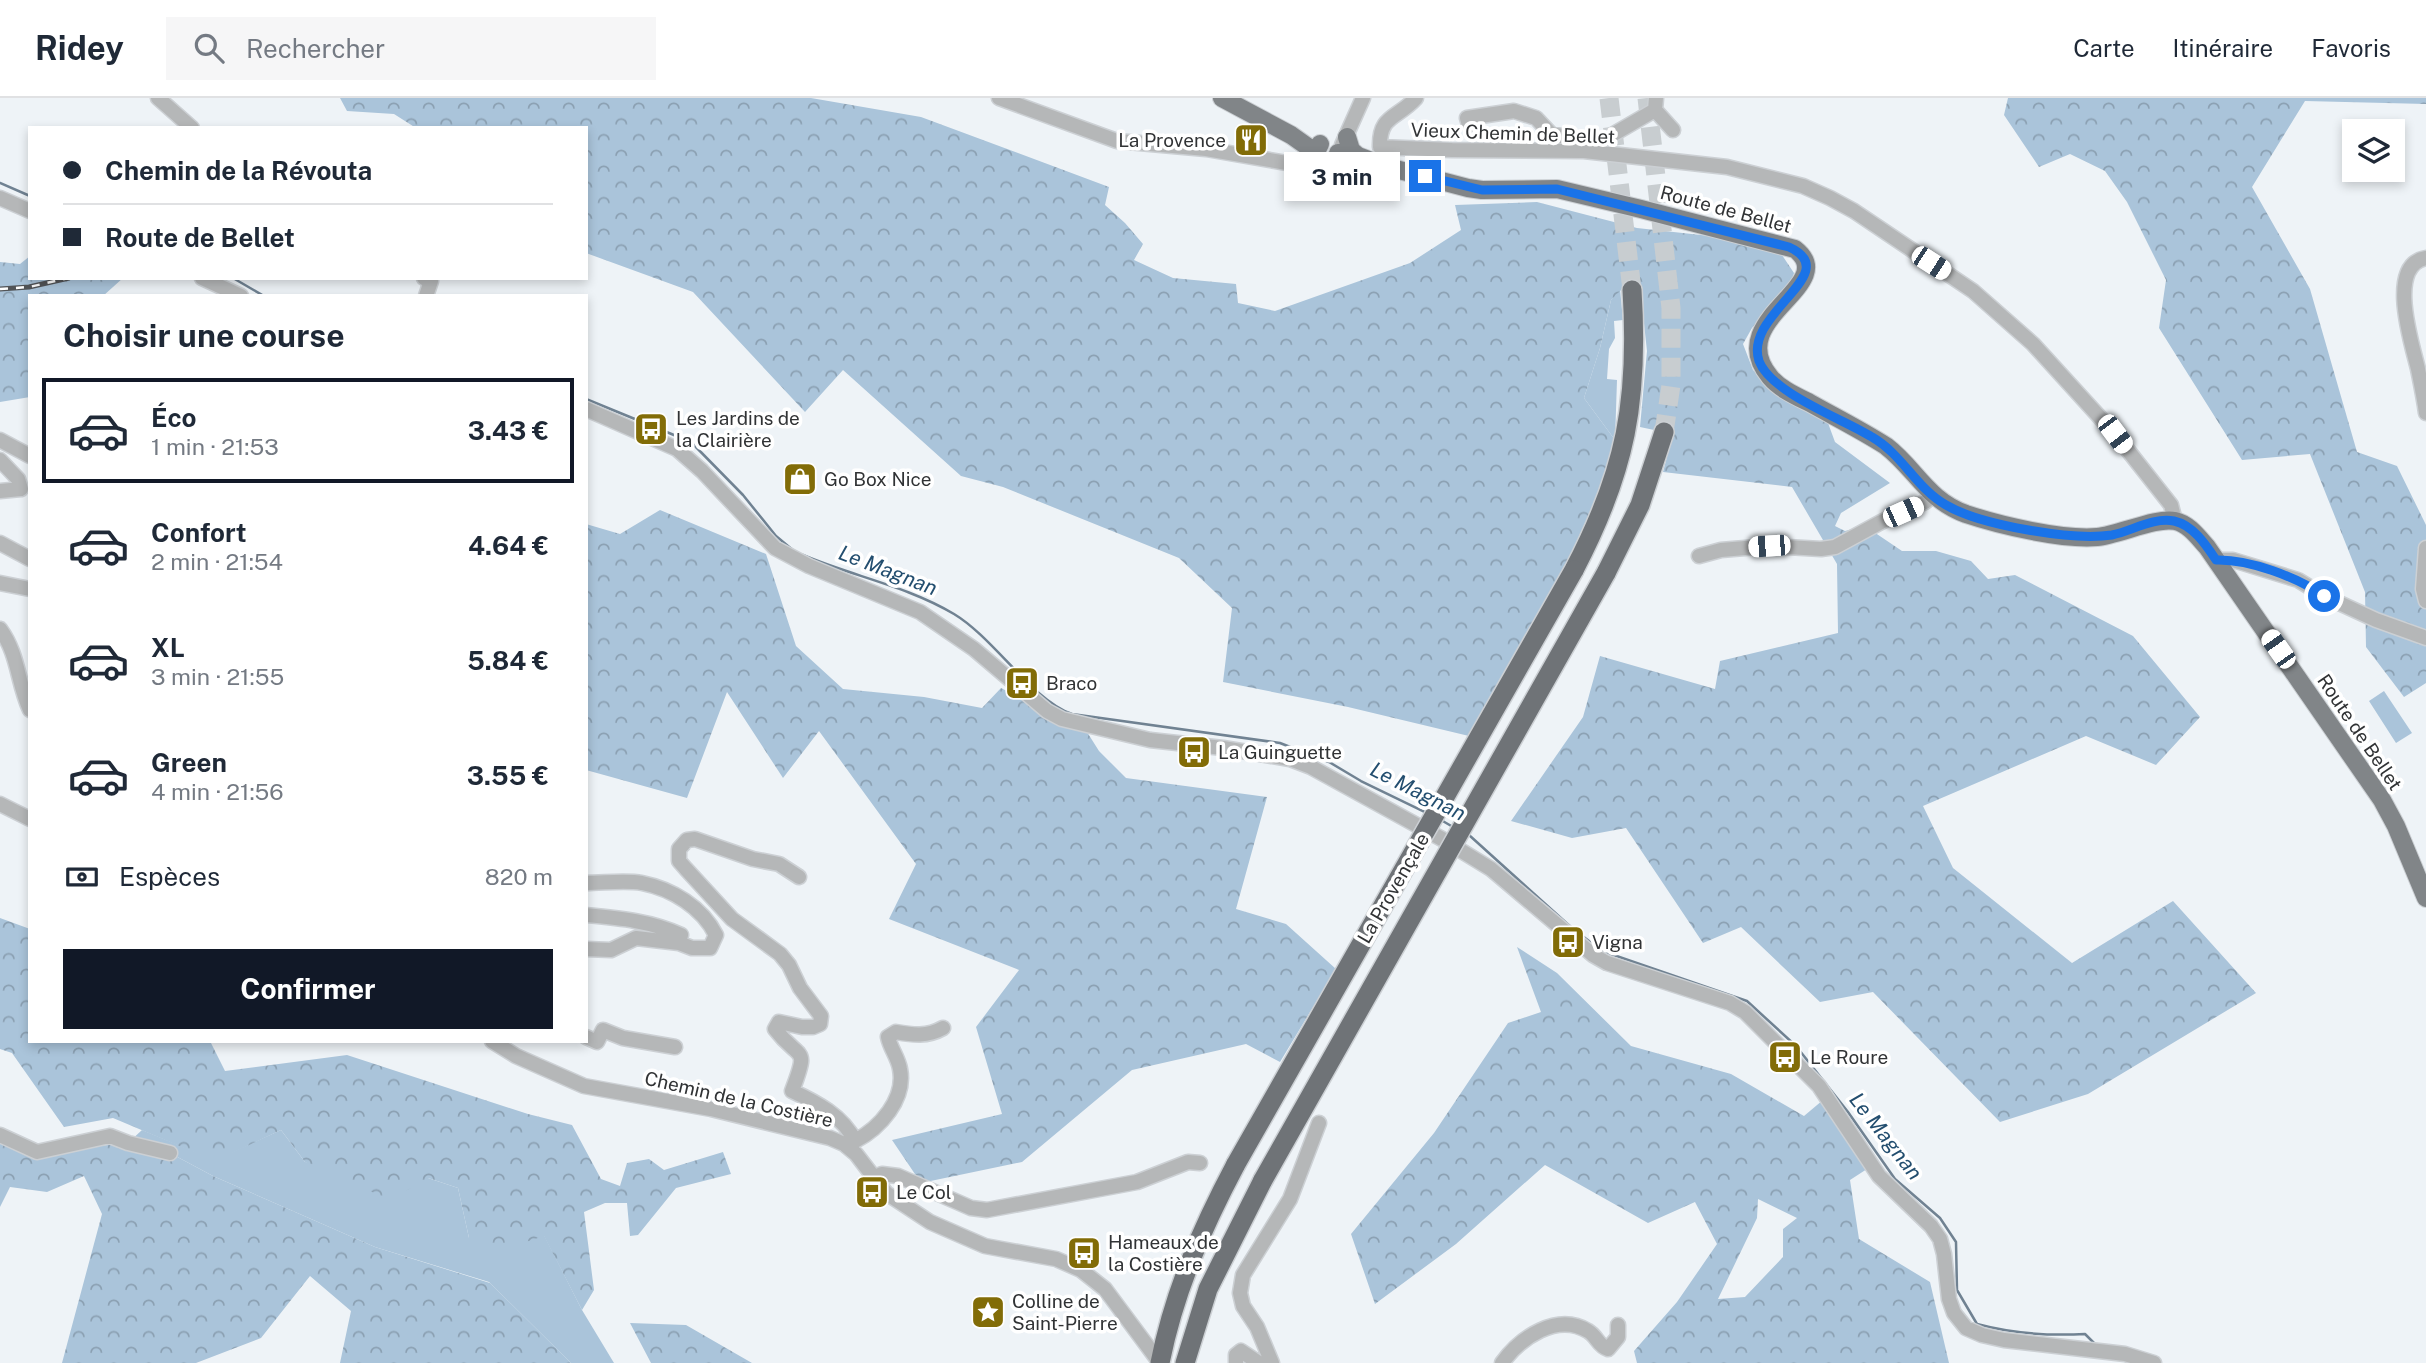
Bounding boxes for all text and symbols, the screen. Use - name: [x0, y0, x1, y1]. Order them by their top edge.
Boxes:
- search box: [166, 17, 656, 80]
- text: Ridey: [35, 29, 124, 67]
- icon: search: [190, 29, 228, 67]
- text: Rechercher: [246, 33, 385, 64]
- text: Carte: [2073, 34, 2135, 62]
- text: Itinéraire: [2173, 34, 2273, 62]
- text: Favoris: [2311, 34, 2391, 62]
- street label: Vieux Chemin de Bellet: [1410, 118, 1616, 148]
- map controls: [2342, 119, 2405, 182]
- button: layers: [2342, 119, 2405, 182]
- restaurant icon: La Provence: [1232, 121, 1270, 159]
- place label: La Provence: [1118, 129, 1226, 151]
- callout: 3 min: [1285, 152, 1400, 200]
- text: Chemin de la Révouta: [105, 155, 372, 186]
- route end: [1409, 160, 1441, 192]
- text: 3 min: [1312, 163, 1372, 190]
- street label: Route de Bellet: [1658, 181, 1794, 237]
- text: Route de Bellet: [105, 222, 295, 253]
- car: [1908, 243, 1955, 283]
- text: Choisir une course: [63, 317, 345, 354]
- icon: car: [67, 399, 130, 462]
- text: Éco: [151, 402, 197, 433]
- place label: Les Jardins de la Clairière: [676, 407, 800, 451]
- bus stop icon: Les Jardins de la Clairière: [632, 410, 670, 448]
- car: [2094, 411, 2137, 457]
- text: 3.43 €: [468, 415, 549, 446]
- text: 1 min · 21:53: [151, 433, 279, 460]
- shop icon: Go Box Nice: [781, 460, 819, 498]
- place label: Go Box Nice: [824, 468, 931, 490]
- car: [1880, 494, 1927, 530]
- icon: car: [67, 514, 130, 577]
- text: Confort: [151, 517, 247, 548]
- text: 4.64 €: [468, 530, 549, 561]
- car: [1748, 534, 1791, 558]
- water label: Le Magnan: [835, 540, 941, 600]
- text: 2 min · 21:54: [151, 548, 283, 575]
- route start: [2308, 580, 2340, 612]
- car: [2258, 626, 2299, 672]
- icon: car: [67, 629, 130, 692]
- text: XL: [151, 632, 185, 663]
- text: 5.84 €: [467, 645, 549, 676]
- text: 3 min · 21:55: [151, 663, 284, 690]
- bus stop icon: Braco: [1003, 664, 1041, 702]
- street label: Route de Bellet: [2313, 670, 2407, 794]
- place label: Braco: [1046, 672, 1097, 694]
- bus stop icon: La Guinguette: [1175, 733, 1213, 771]
- place label: La Guinguette: [1218, 741, 1342, 763]
- icon: car: [67, 744, 130, 807]
- text: Green: [151, 747, 227, 778]
- water label: Le Magnan: [1366, 756, 1470, 826]
- text: 3.55 €: [467, 760, 549, 791]
- text: 4 min · 21:56: [151, 778, 284, 805]
- street label: La Provençale: [1353, 829, 1433, 947]
- icon: cash: [63, 858, 101, 896]
- text: Espèces: [119, 861, 220, 892]
- text: 820 m: [485, 863, 553, 890]
- bus stop icon: Vigna: [1549, 923, 1587, 961]
- place label: Vigna: [1592, 931, 1643, 953]
- button: Confirmer: [63, 949, 553, 1029]
- bus stop icon: Le Roure: [1766, 1038, 1804, 1076]
- place label: Le Roure: [1810, 1046, 1888, 1068]
- street label: Chemin de la Costière: [643, 1067, 835, 1131]
- water label: Le Magnan: [1844, 1087, 1928, 1185]
- bus stop icon: Le Col: [853, 1173, 891, 1211]
- place label: Le Col: [896, 1181, 951, 1203]
- place label: Hameaux de la Costière: [1108, 1231, 1219, 1275]
- bus stop icon: Hameaux de la Costière: [1065, 1234, 1103, 1272]
- place label: Colline de Saint-Pierre: [1012, 1290, 1118, 1334]
- place icon: Colline de Saint-Pierre: [969, 1293, 1007, 1331]

